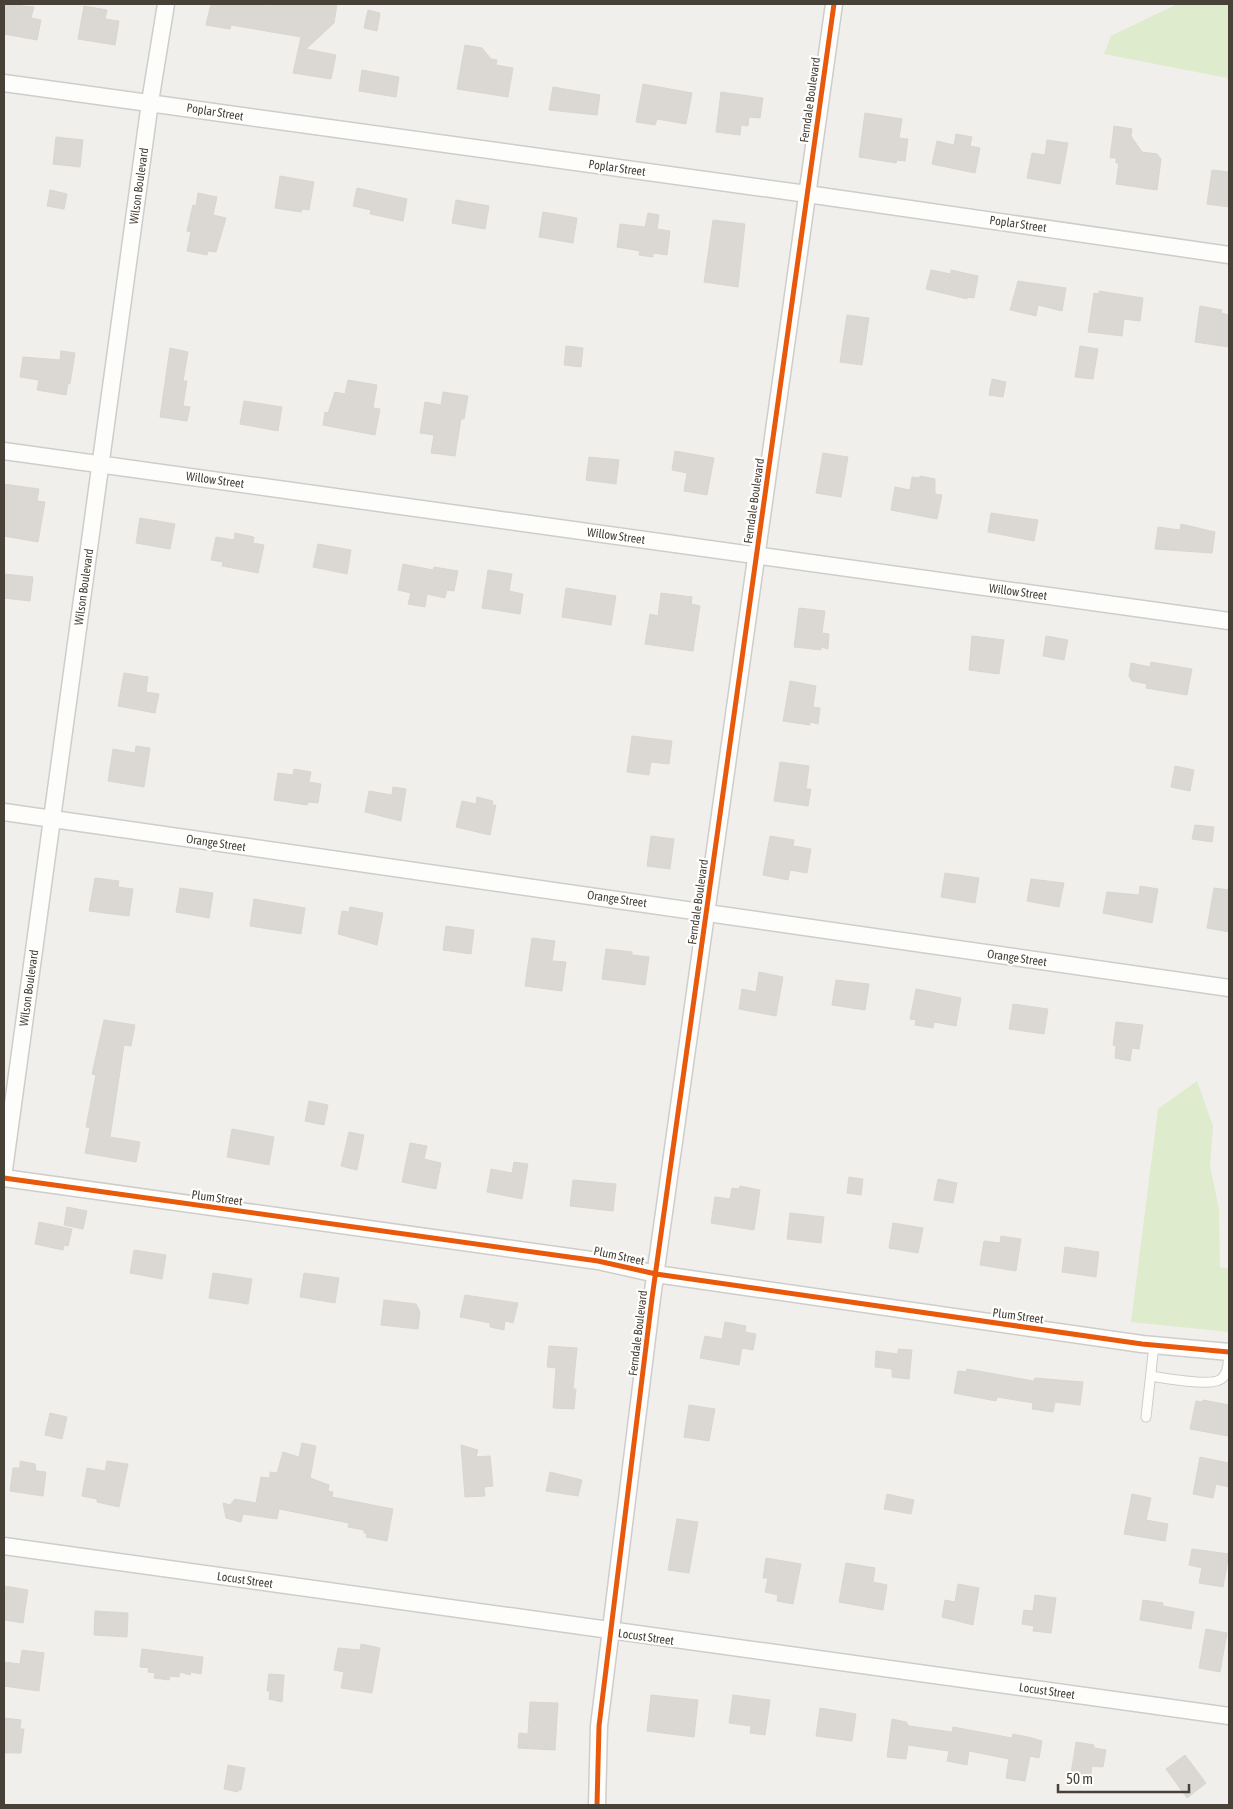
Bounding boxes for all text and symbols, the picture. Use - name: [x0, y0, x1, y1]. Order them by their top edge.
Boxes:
- street label: Ferndale Boulevard: [797, 56, 823, 144]
- street label: Poplar Street: [186, 101, 245, 123]
- street label: Wilson Boulevard: [127, 147, 151, 225]
- street label: Poplar Street: [588, 157, 647, 179]
- street label: Poplar Street: [989, 213, 1048, 235]
- street label: Ferndale Boulevard: [741, 457, 767, 545]
- street label: Willow Street: [185, 469, 245, 491]
- street label: Willow Street: [586, 525, 646, 547]
- street label: Wilson Boulevard: [72, 548, 96, 626]
- street label: Willow Street: [988, 581, 1048, 603]
- street label: Orange Street: [185, 832, 247, 854]
- street label: Ferndale Boulevard: [685, 858, 711, 946]
- street label: Orange Street: [586, 888, 648, 910]
- street label: Orange Street: [986, 947, 1048, 969]
- street label: Wilson Boulevard: [17, 949, 41, 1027]
- street label: Plum Street: [191, 1187, 244, 1209]
- street label: Plum Street: [592, 1244, 646, 1268]
- street label: Ferndale Boulevard: [626, 1289, 650, 1377]
- street label: Plum Street: [992, 1305, 1045, 1327]
- street label: Locust Street: [216, 1569, 274, 1591]
- street label: Locust Street: [617, 1626, 675, 1648]
- street label: Locust Street: [1018, 1680, 1076, 1702]
- scale bar: [1058, 1762, 1189, 1794]
- text: 50 m: [1066, 1770, 1093, 1787]

